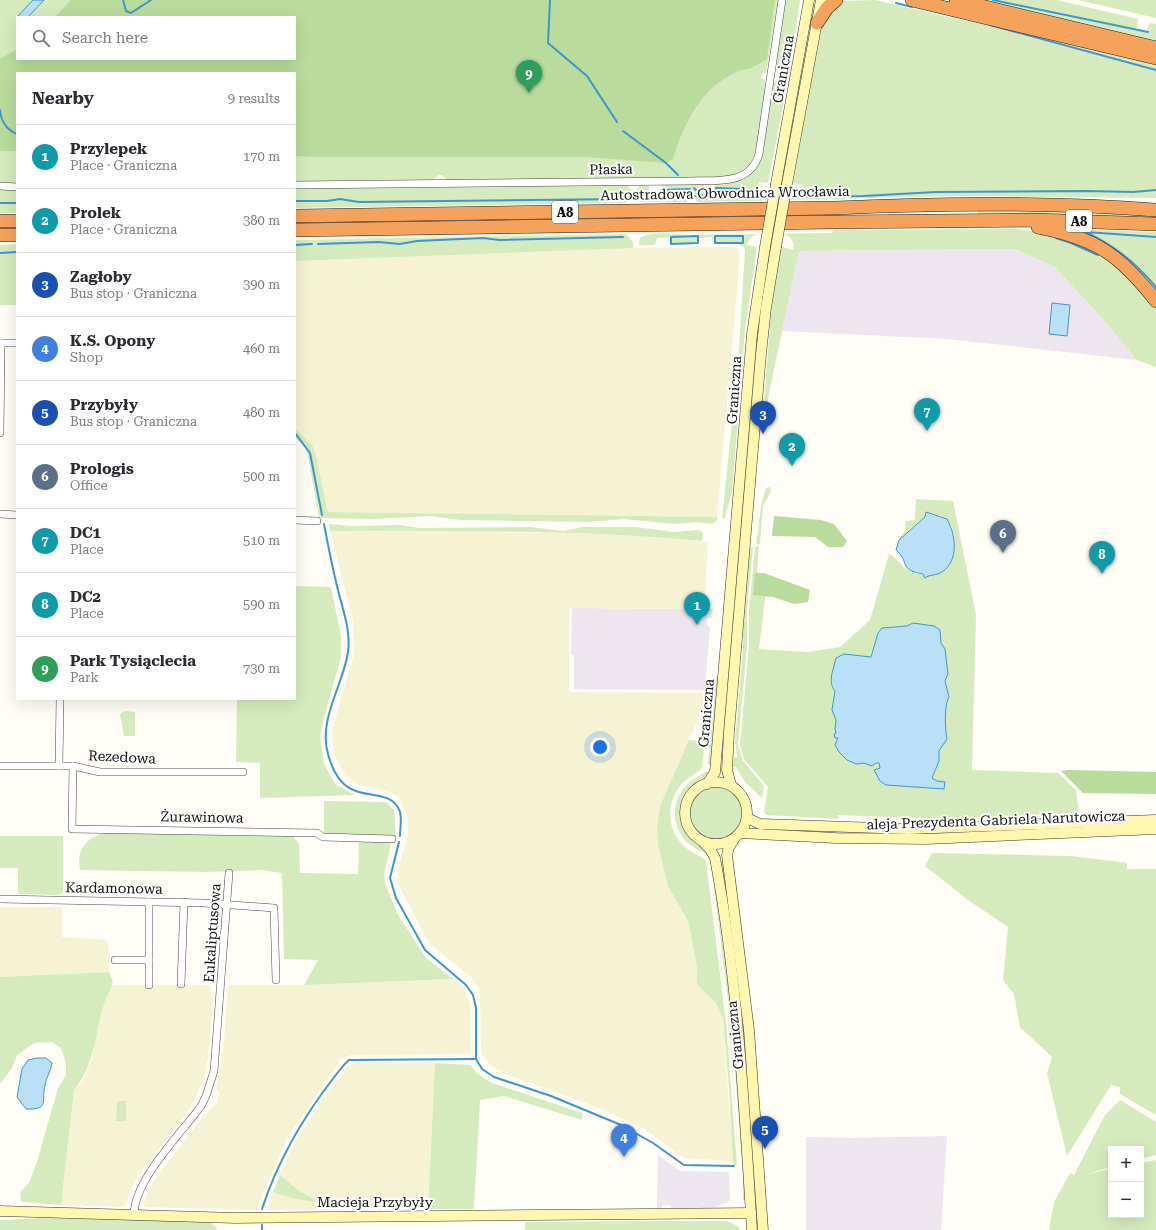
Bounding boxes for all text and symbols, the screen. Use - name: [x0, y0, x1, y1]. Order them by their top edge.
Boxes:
- search box: [16, 16, 296, 60]
- icon: search: [30, 27, 52, 49]
- text: Search here: [62, 29, 148, 47]
- street label: Graniczna: [769, 33, 797, 104]
- pin: 9: [516, 60, 542, 93]
- text: Nearby: [32, 88, 94, 108]
- text: 9 results: [228, 91, 280, 106]
- text: Przylepek: [70, 140, 147, 158]
- text: 1: [41, 149, 49, 164]
- text: 170 m: [243, 149, 280, 164]
- text: Place · Graniczna: [70, 158, 177, 173]
- street label: Płaska: [589, 161, 633, 177]
- street label: Autostradowa Obwodnica Wrocławia: [600, 183, 850, 203]
- road number: A8: [552, 201, 578, 223]
- text: Prolek: [70, 204, 121, 222]
- road number: A8: [1066, 210, 1092, 232]
- text: 2: [41, 213, 49, 228]
- text: 380 m: [243, 213, 280, 228]
- text: Place · Graniczna: [70, 222, 177, 237]
- text: Zagłoby: [70, 268, 132, 286]
- text: 3: [41, 277, 49, 292]
- text: 390 m: [243, 277, 280, 292]
- text: Bus stop · Graniczna: [70, 286, 197, 301]
- text: K.S. Opony: [70, 332, 155, 350]
- text: 4: [41, 341, 49, 356]
- text: 460 m: [243, 341, 280, 356]
- text: Shop: [70, 350, 103, 365]
- street label: Graniczna: [724, 355, 744, 425]
- text: Przybyły: [70, 396, 138, 414]
- pin: 7: [914, 398, 940, 431]
- pin: 3: [750, 401, 776, 434]
- text: 5: [41, 405, 49, 420]
- text: 480 m: [243, 405, 280, 420]
- text: Bus stop · Graniczna: [70, 414, 197, 429]
- pin: 2: [779, 433, 805, 466]
- text: Prologis: [70, 460, 134, 478]
- text: 6: [41, 469, 49, 484]
- text: 500 m: [243, 469, 280, 484]
- text: Office: [70, 478, 108, 493]
- pin: 6: [990, 520, 1016, 553]
- text: DC1: [70, 524, 101, 542]
- text: 7: [41, 533, 49, 548]
- text: 510 m: [243, 533, 280, 548]
- pin: 8: [1089, 541, 1115, 574]
- text: Place: [70, 542, 104, 557]
- text: DC2: [70, 588, 101, 606]
- pin: 1: [684, 592, 710, 625]
- text: 8: [41, 597, 49, 612]
- text: 590 m: [243, 597, 280, 612]
- text: Place: [70, 606, 104, 621]
- text: Park Tysiąclecia: [70, 652, 196, 670]
- text: 9: [41, 661, 49, 676]
- text: 730 m: [243, 661, 280, 676]
- text: Park: [70, 670, 99, 685]
- street label: Graniczna: [695, 678, 717, 748]
- your location: [590, 737, 610, 757]
- street label: Rezedowa: [88, 747, 157, 767]
- street label: aleja Prezydenta Gabriela Narutowicza: [866, 807, 1126, 833]
- street label: Żurawinowa: [161, 808, 244, 826]
- street label: Kardamonowa: [65, 879, 163, 897]
- street label: Eukaliptusowa: [201, 882, 223, 983]
- street label: Graniczna: [723, 1000, 747, 1070]
- pin: 5: [752, 1116, 778, 1149]
- pin: 4: [611, 1124, 637, 1157]
- map controls: [1108, 1146, 1144, 1218]
- button: +: [1108, 1146, 1144, 1182]
- button: −: [1108, 1182, 1144, 1218]
- street label: Macieja Przybyły: [317, 1194, 434, 1210]

